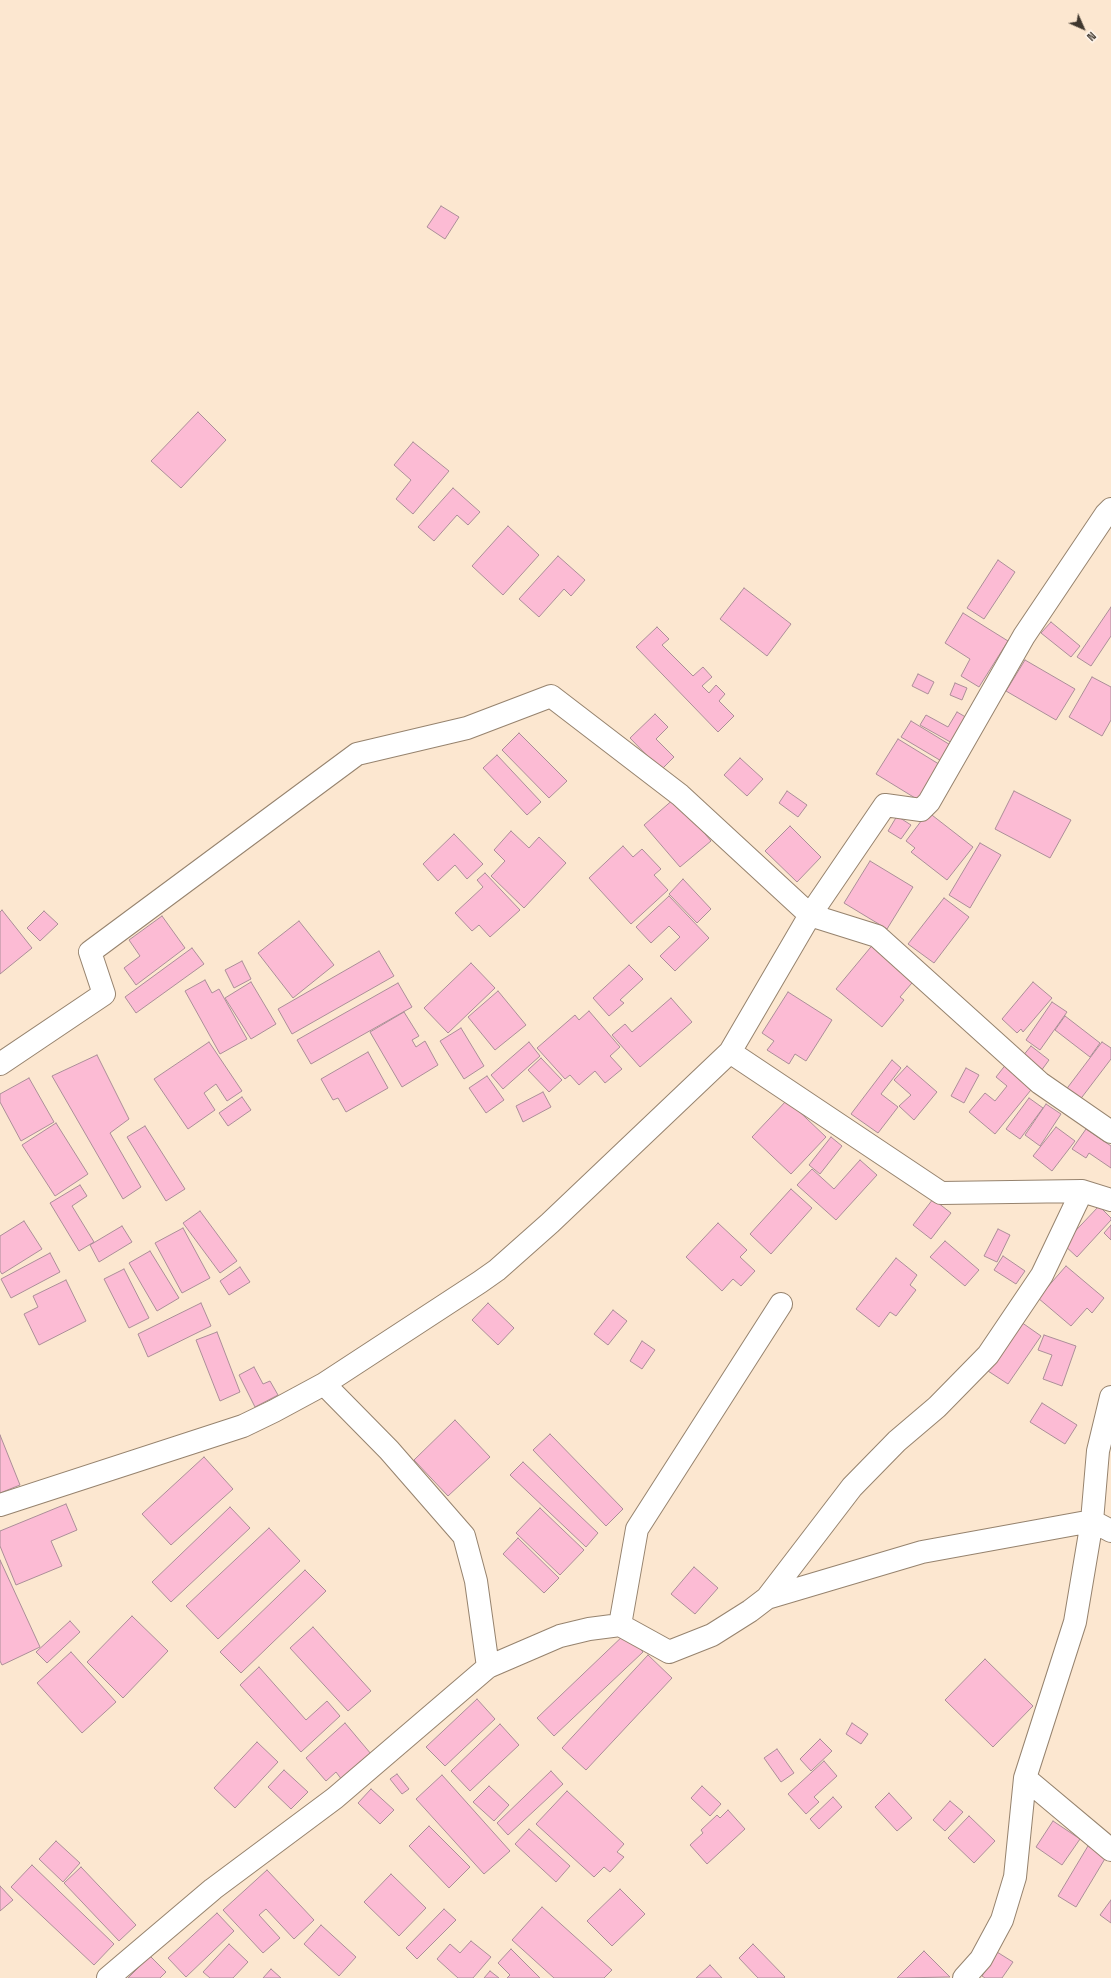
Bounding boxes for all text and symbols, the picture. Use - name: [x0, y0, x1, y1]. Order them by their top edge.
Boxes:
- north arrow: [1063, 8, 1103, 48]
- text: N: [1084, 29, 1099, 44]

